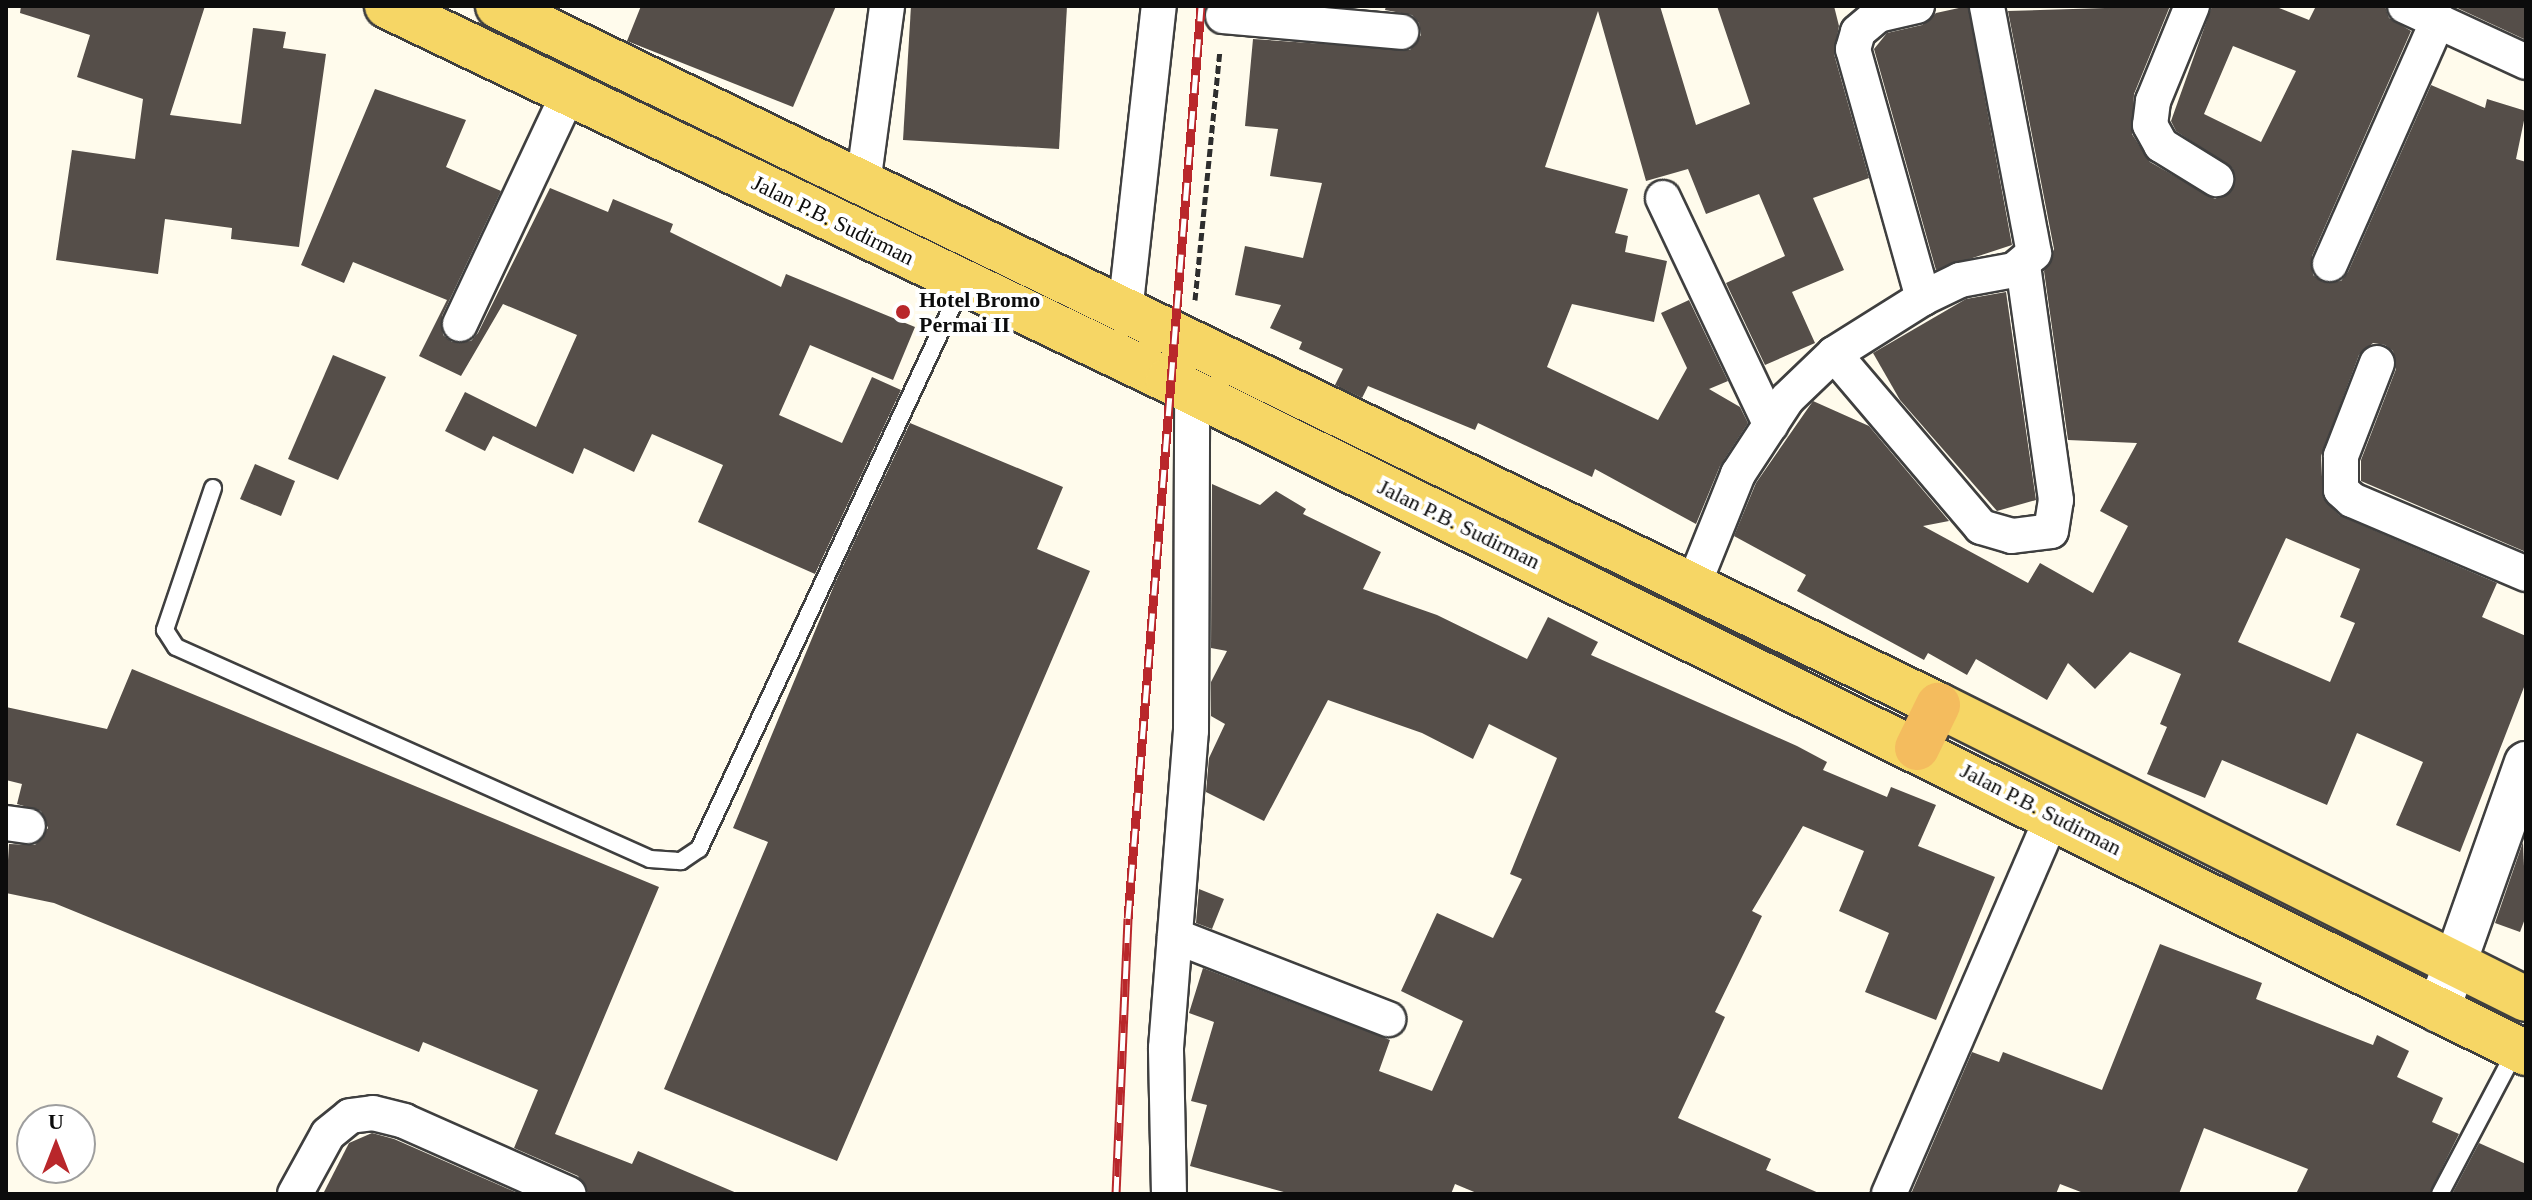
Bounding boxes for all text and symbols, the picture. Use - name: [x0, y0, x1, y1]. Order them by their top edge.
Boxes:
- street label: Jalan P.B. Sudirman: [748, 169, 918, 271]
- place label: Hotel Bromo Permai II: [919, 286, 1040, 338]
- marker: Hotel Bromo Permai II: [894, 303, 912, 321]
- street label: Jalan P.B. Sudirman: [1374, 473, 1544, 575]
- street label: Jalan P.B. Sudirman: [1956, 757, 2126, 861]
- north arrow: [16, 1104, 96, 1184]
- text: U: [48, 1109, 64, 1134]

